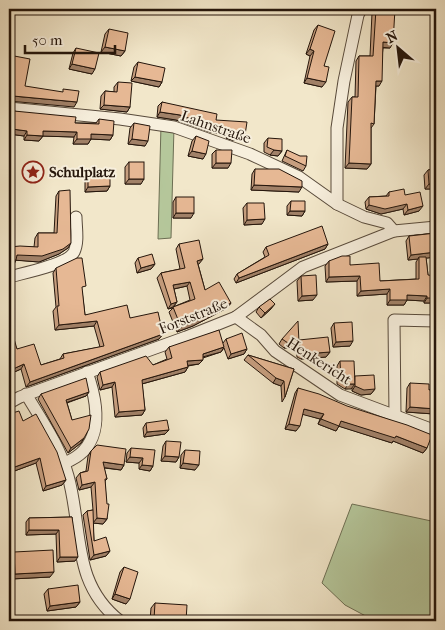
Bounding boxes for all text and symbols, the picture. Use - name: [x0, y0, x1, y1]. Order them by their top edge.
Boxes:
- scale bar: [25, 22, 115, 54]
- north arrow: [372, 22, 422, 72]
- text: N: [383, 27, 401, 47]
- text: 50 m: [32, 31, 63, 49]
- street label: Lahnstraße: [179, 107, 254, 148]
- place icon: Schulplatz: [21, 160, 45, 184]
- place label: Schulplatz: [49, 163, 116, 181]
- street label: Forststraße: [156, 294, 231, 338]
- street label: Henkericht: [283, 333, 355, 389]

